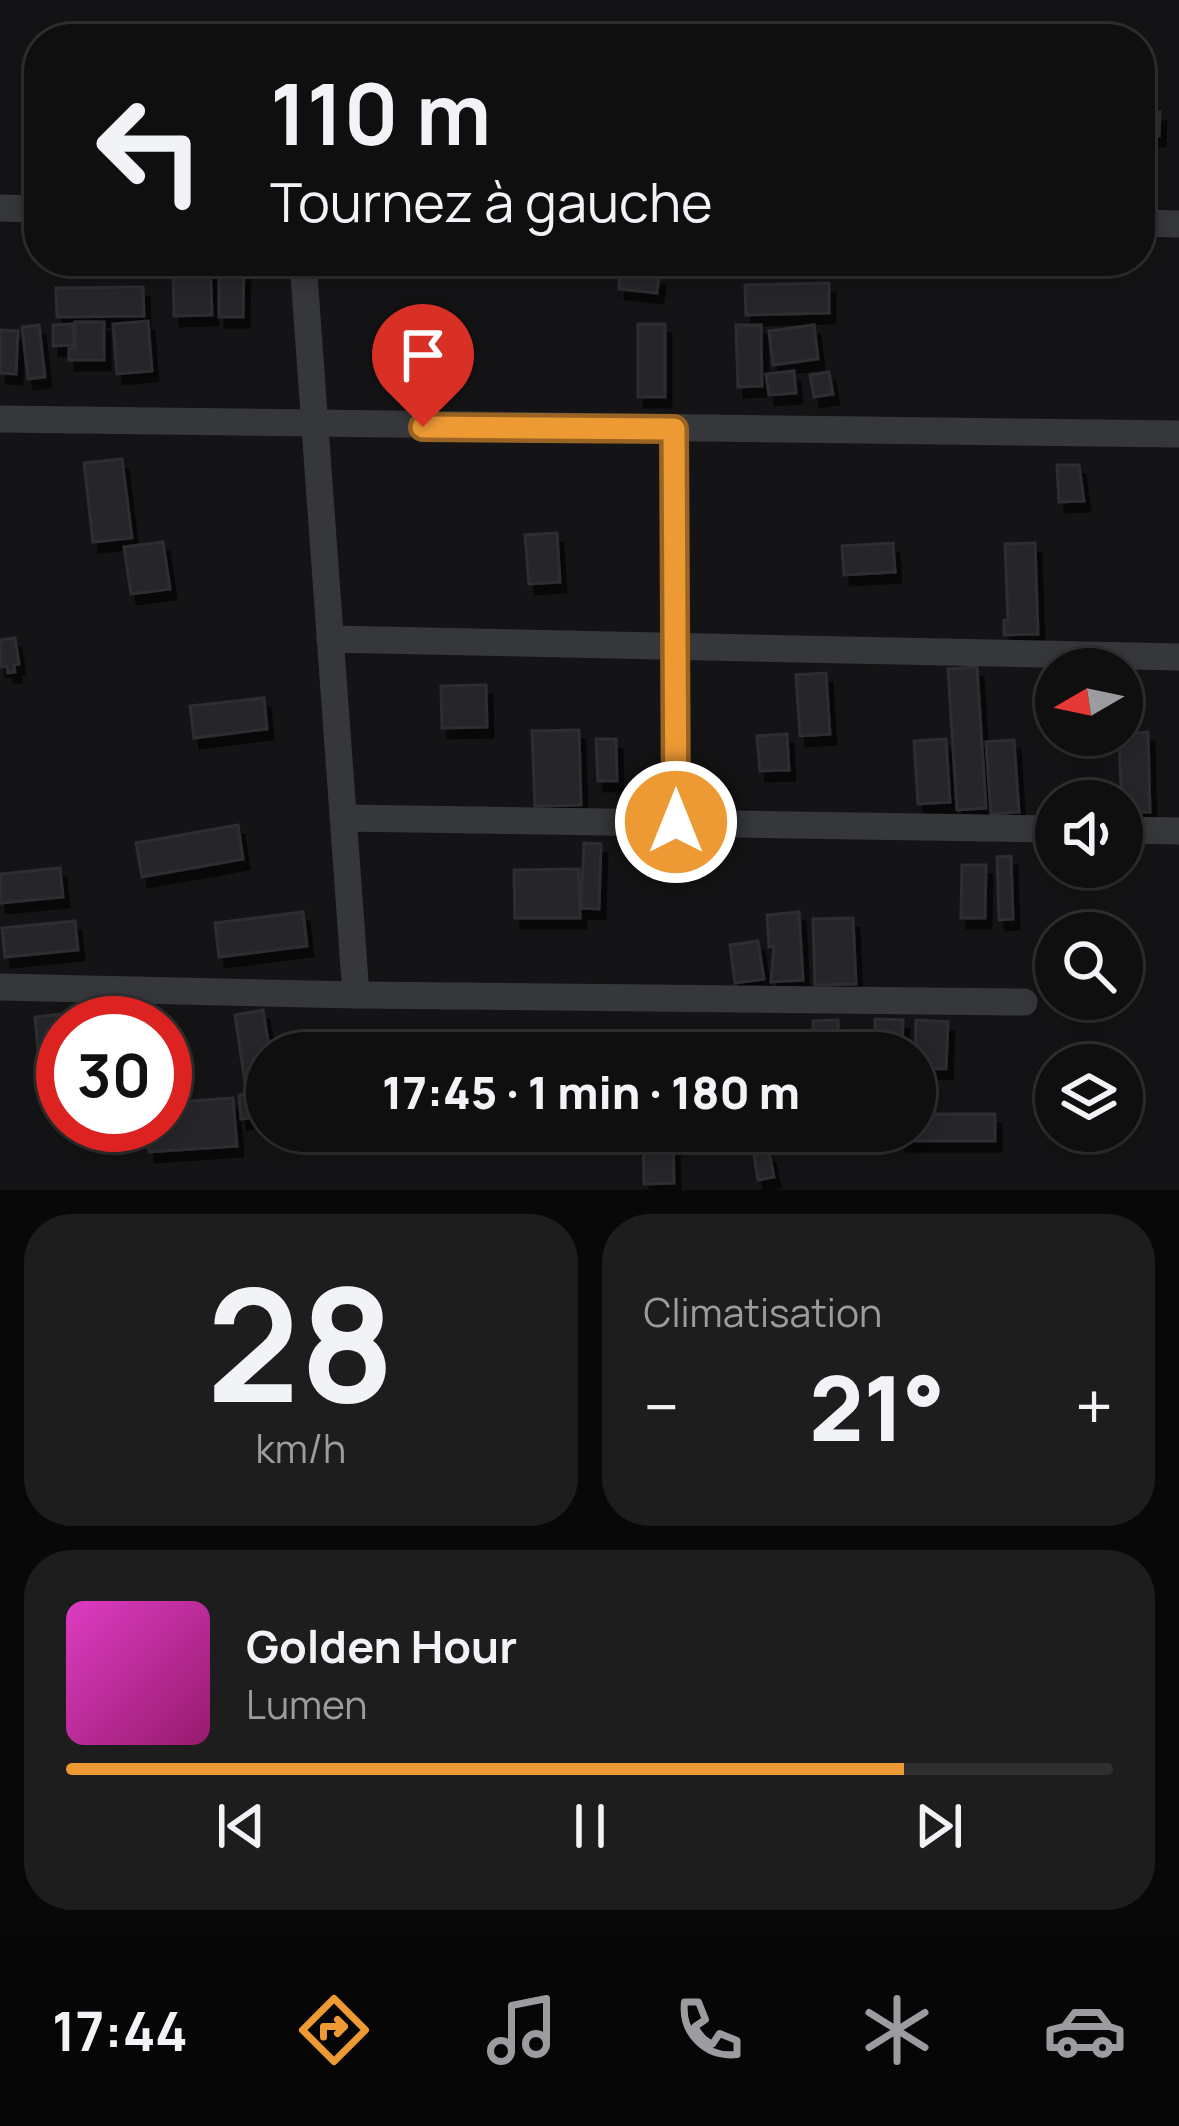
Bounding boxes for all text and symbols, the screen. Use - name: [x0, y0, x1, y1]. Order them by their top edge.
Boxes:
- text: 110 m: [270, 55, 491, 170]
- icon: left: [72, 72, 228, 228]
- text: Tournez à gauche: [270, 164, 713, 238]
- pin: [372, 304, 474, 427]
- icon: arrive: [390, 322, 456, 388]
- north arrow: [1035, 648, 1143, 756]
- map controls: [1035, 648, 1143, 1152]
- position arrow: [613, 759, 739, 885]
- button: sound: [1035, 780, 1143, 888]
- button: search: [1035, 912, 1143, 1020]
- speed limit sign: 30: [36, 996, 192, 1152]
- button: layers: [1035, 1044, 1143, 1152]
- text: 17:45 · 1 min · 180 m: [382, 1061, 800, 1123]
- text: 28: [207, 1236, 395, 1449]
- text: Climatisation: [644, 1285, 882, 1339]
- text: 21°: [809, 1345, 945, 1468]
- text: −: [644, 1361, 679, 1451]
- text: +: [1075, 1361, 1113, 1451]
- text: km/h: [255, 1421, 346, 1475]
- text: Golden Hour: [246, 1615, 517, 1677]
- text: Lumen: [246, 1677, 367, 1731]
- icon: previous: [208, 1793, 274, 1859]
- icon: pause: [557, 1793, 623, 1859]
- icon: next: [906, 1793, 972, 1859]
- icon: directions: [292, 1988, 376, 2072]
- icon: music: [480, 1988, 564, 2072]
- icon: phone: [667, 1988, 751, 2072]
- icon: climate: [855, 1988, 939, 2072]
- icon: car: [1043, 1988, 1127, 2072]
- text: 17:44: [52, 1993, 188, 2067]

